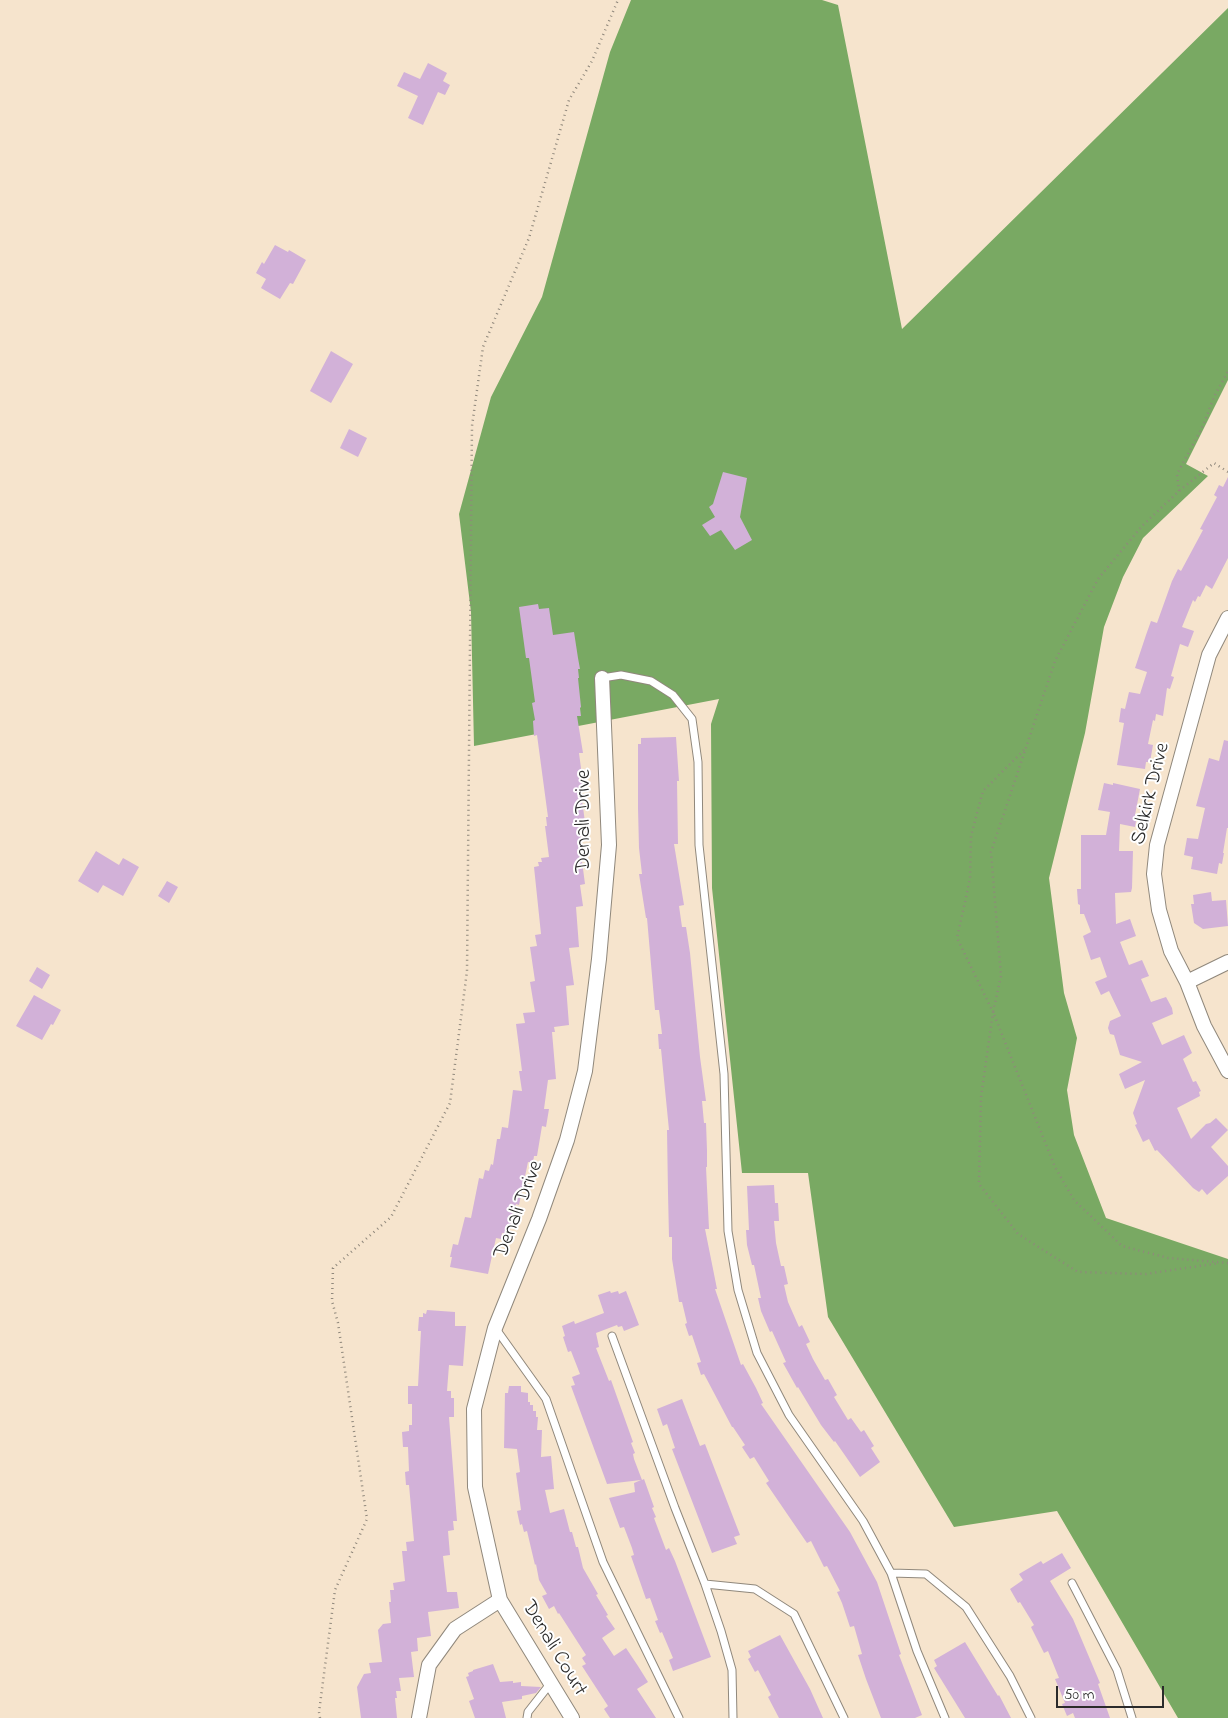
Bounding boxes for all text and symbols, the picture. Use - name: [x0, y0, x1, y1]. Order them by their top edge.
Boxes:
- street label: Selkirk Drive: [1127, 740, 1177, 848]
- street label: Denali Drive: [573, 770, 599, 872]
- street label: Denali Drive: [490, 1157, 550, 1263]
- street label: Denali Court: [515, 1597, 591, 1701]
- scale bar: [1058, 1676, 1166, 1708]
- text: 50 m: [1064, 1684, 1094, 1706]

